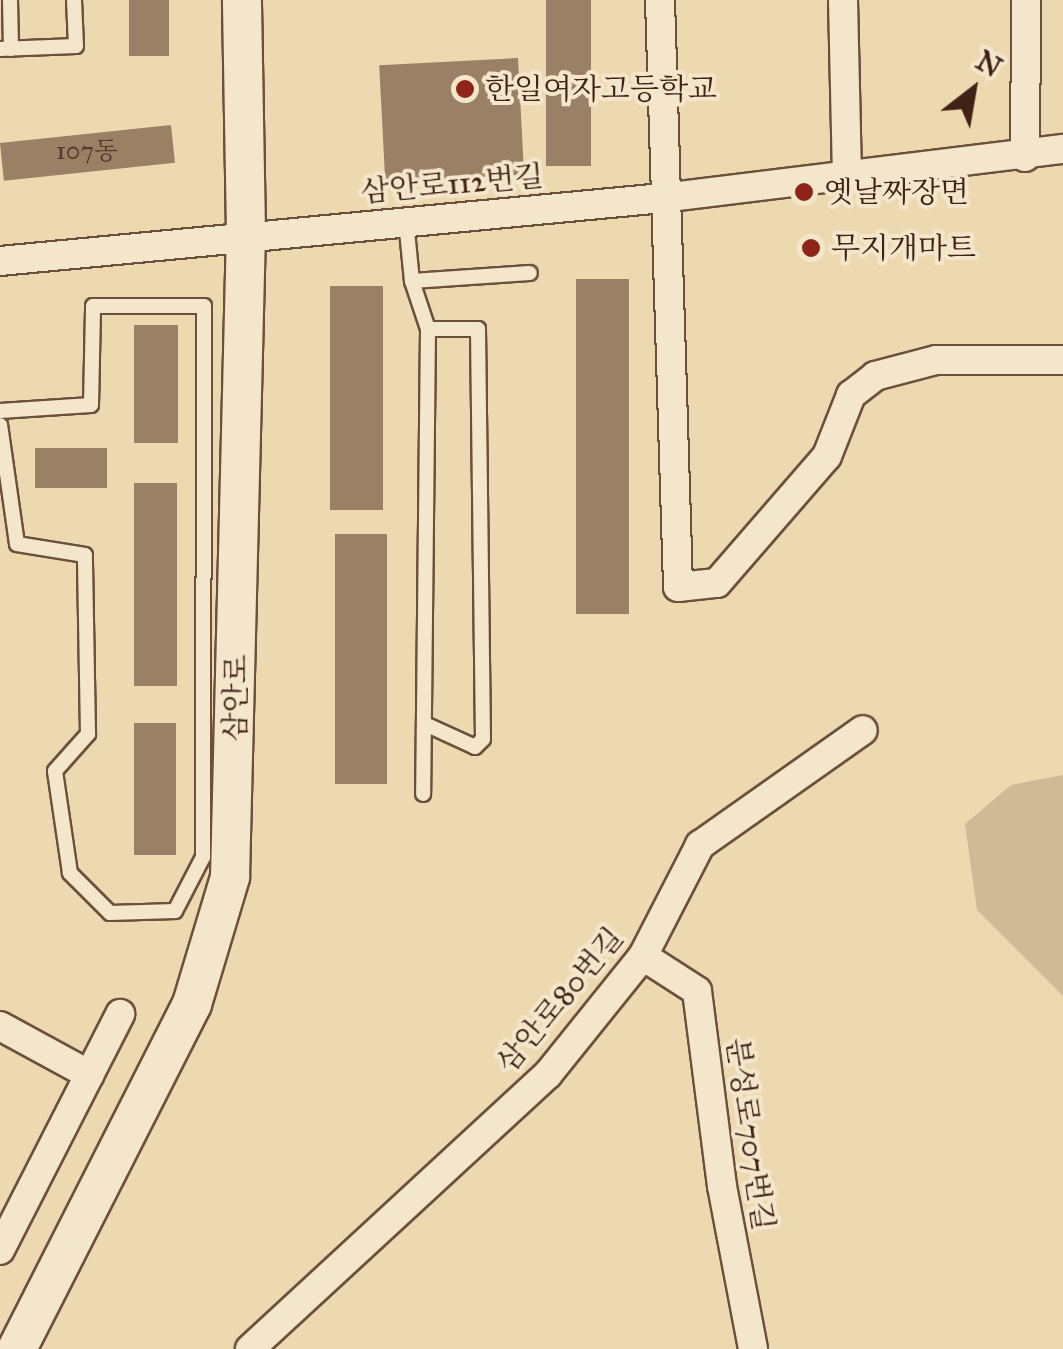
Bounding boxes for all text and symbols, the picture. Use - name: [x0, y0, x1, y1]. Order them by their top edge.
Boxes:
- north arrow: [923, 40, 1023, 140]
- text: N: [970, 43, 1008, 85]
- place label: 한일여자고등학교: [485, 71, 717, 107]
- marker: 한일여자고등학교: [454, 78, 476, 100]
- house number: 107동: [56, 136, 118, 166]
- street label: 삼안로112번길: [359, 158, 545, 210]
- place label: 옛날짜장면: [824, 174, 969, 210]
- marker: 옛날짜장면: [793, 181, 815, 203]
- place label: 무지개마트: [831, 230, 976, 266]
- marker: 무지개마트: [800, 237, 822, 259]
- street label: 삼안로: [217, 654, 255, 742]
- street label: 삼안로80번길: [489, 920, 631, 1080]
- street label: 분성로707번길: [719, 1035, 781, 1233]

